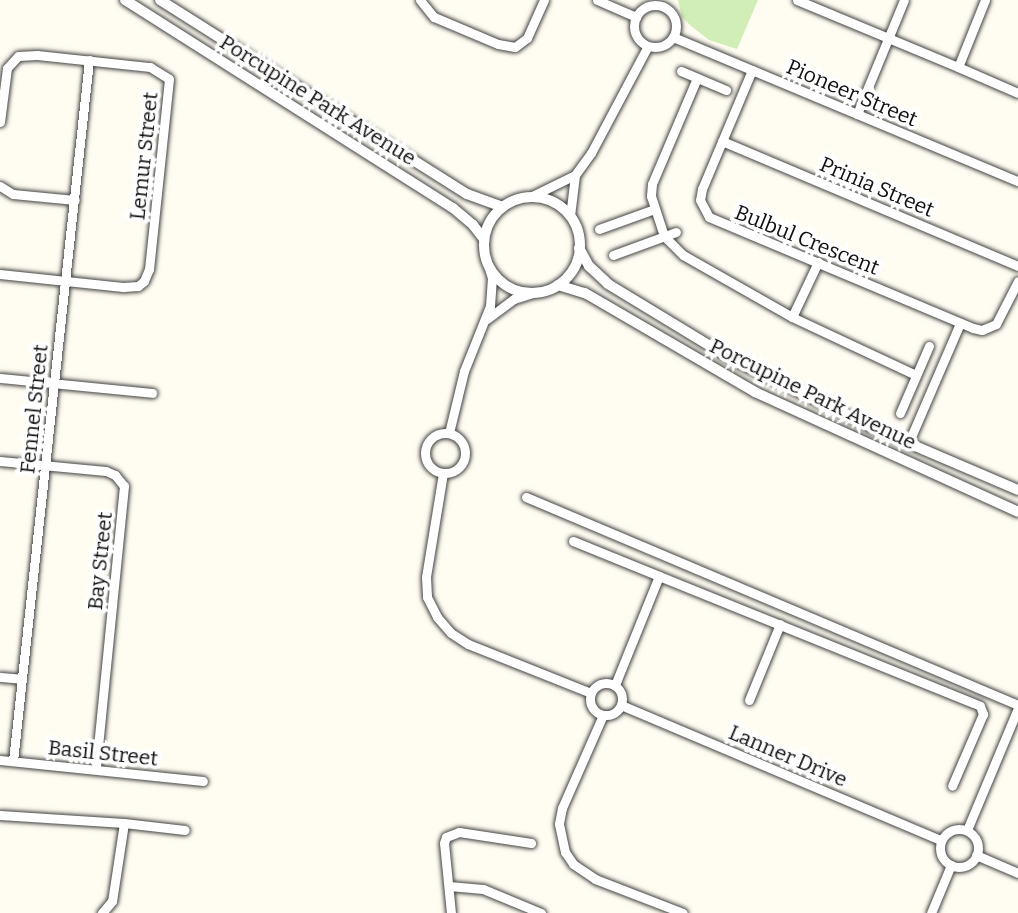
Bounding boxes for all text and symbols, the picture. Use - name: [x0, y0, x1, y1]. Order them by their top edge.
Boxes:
- street label: Porcupine Park Avenue: [215, 29, 421, 171]
- street label: Pioneer Street: [783, 54, 921, 132]
- street label: Lemur Street: [125, 91, 163, 221]
- street label: Prinia Street: [816, 152, 938, 222]
- street label: Bulbul Crescent: [731, 200, 883, 280]
- street label: Porcupine Park Avenue: [706, 333, 920, 455]
- street label: Fennel Street: [15, 343, 53, 475]
- street label: Bay Street: [82, 511, 118, 611]
- street label: Lanner Drive: [725, 720, 851, 792]
- street label: Basil Street: [47, 735, 159, 771]

